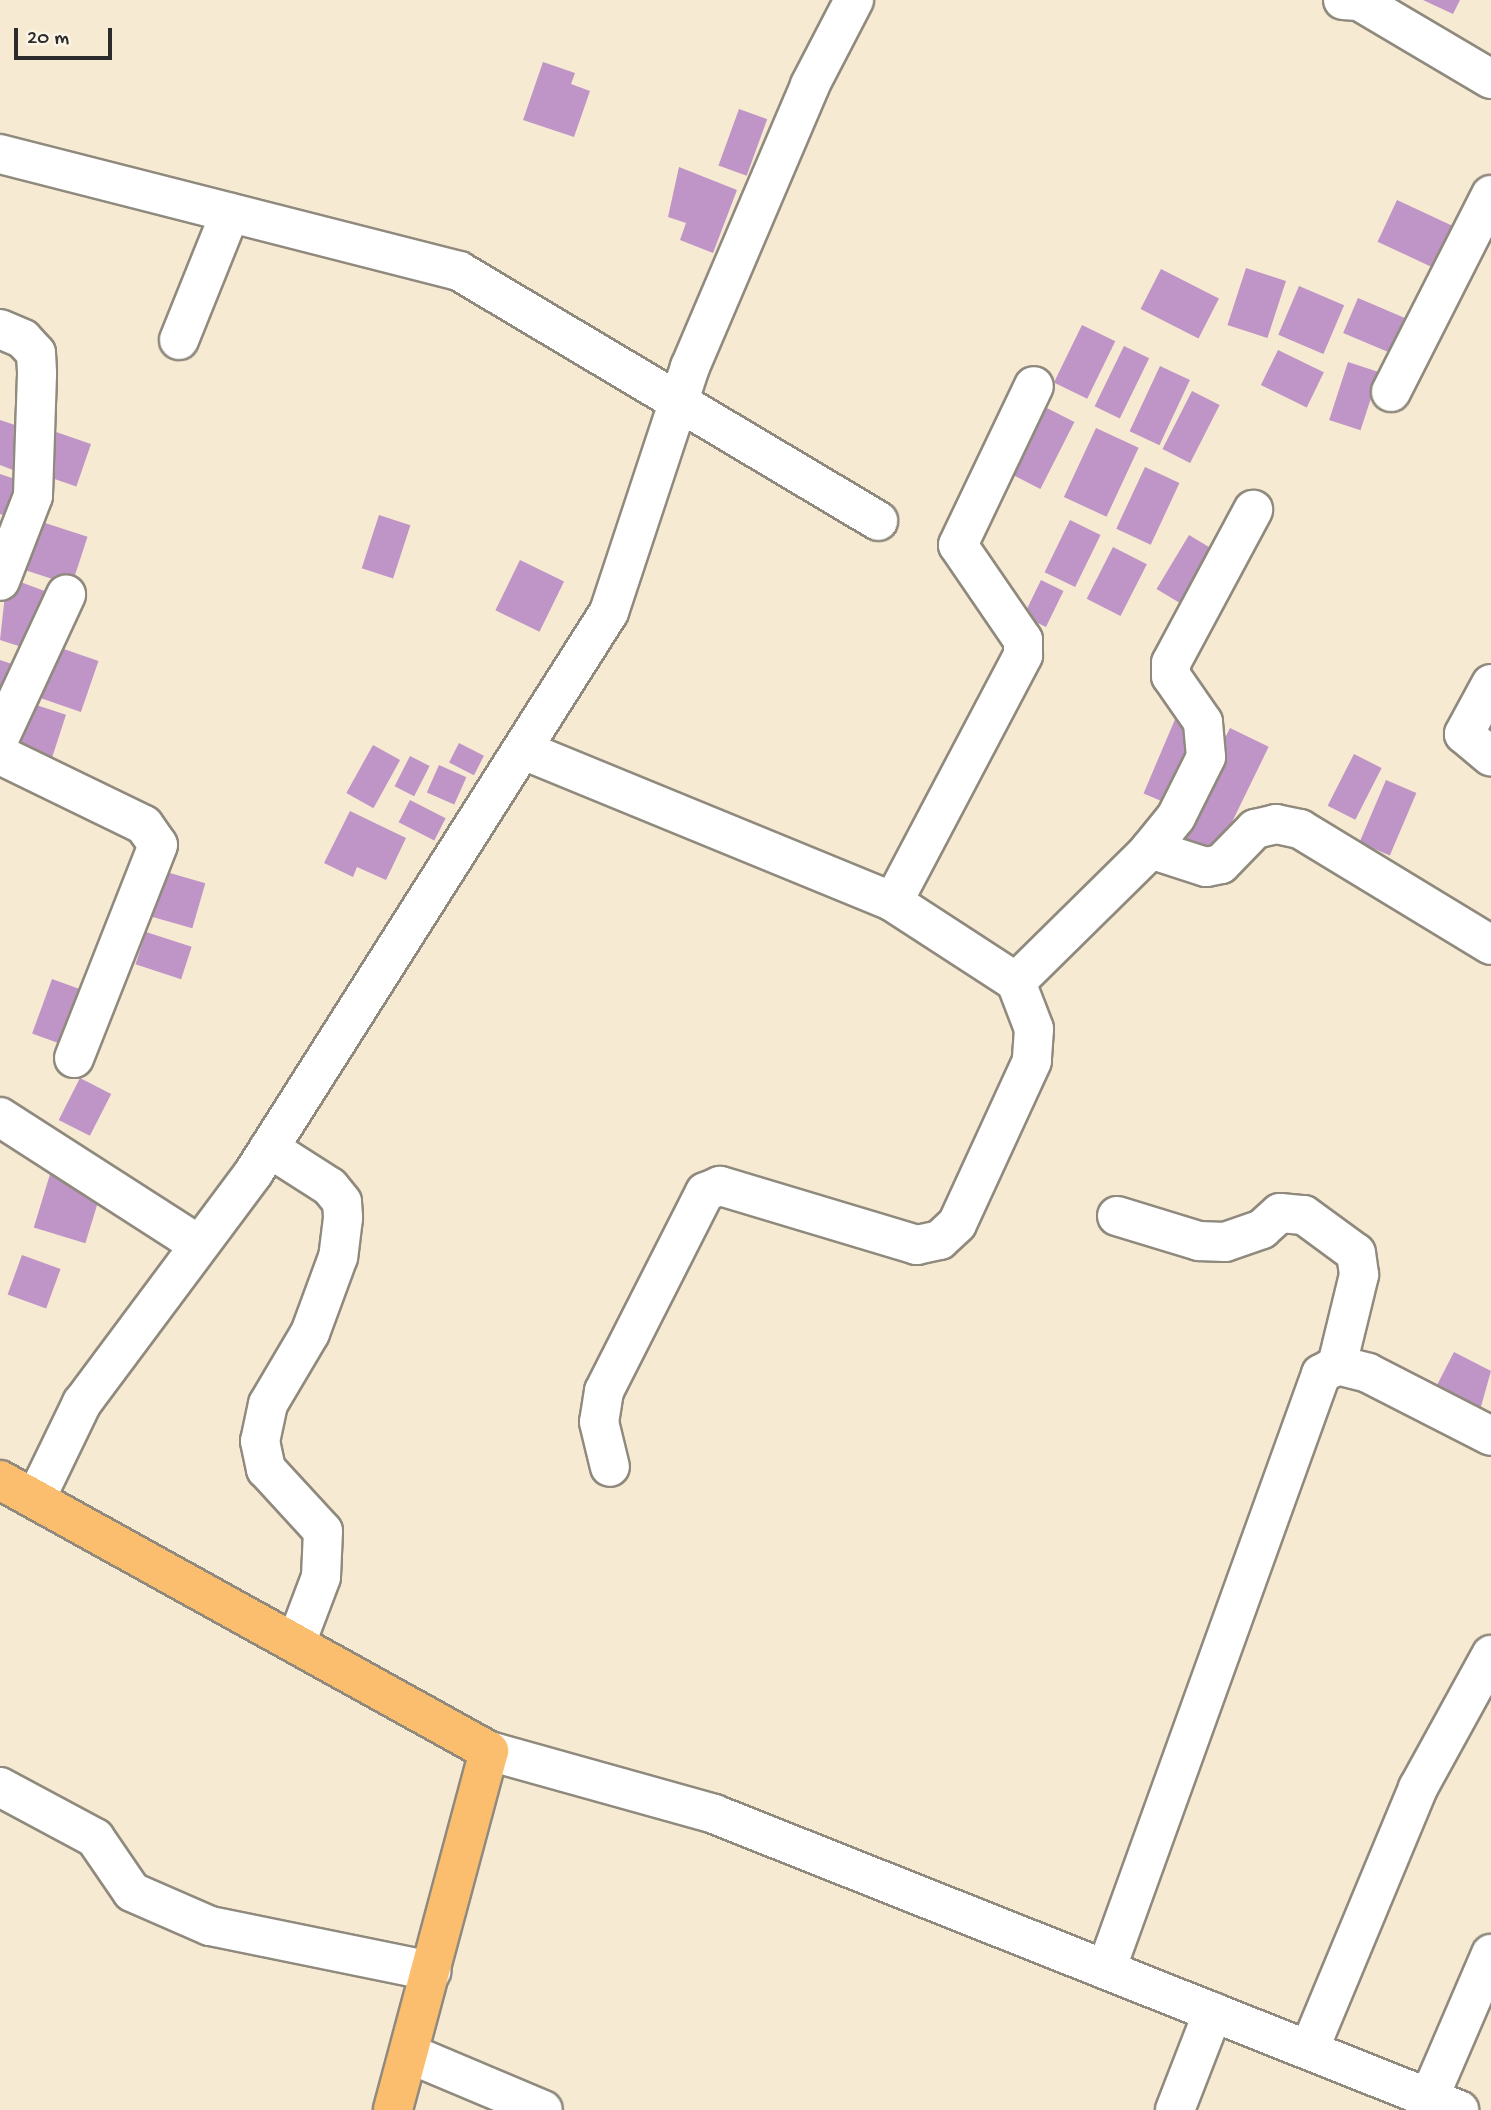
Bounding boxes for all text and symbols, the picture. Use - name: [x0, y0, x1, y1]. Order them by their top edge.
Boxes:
- scale bar: [18, 14, 116, 58]
- text: 20 m: [27, 27, 69, 52]

